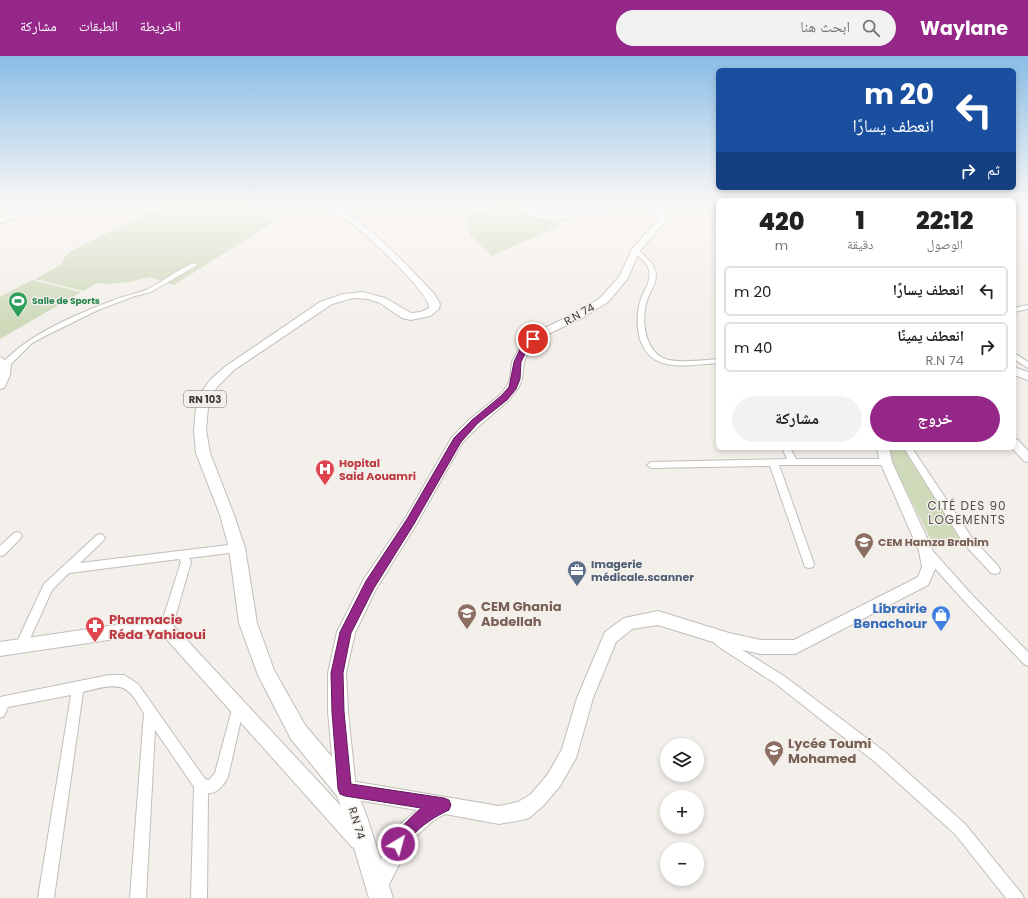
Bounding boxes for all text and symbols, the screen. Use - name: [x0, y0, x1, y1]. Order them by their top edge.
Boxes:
- search box: [616, 10, 896, 46]
- text: Waylane: [920, 15, 1008, 42]
- text: مشاركة: [20, 16, 57, 36]
- text: الطبقات: [79, 16, 118, 36]
- text: الخريطة: [140, 16, 181, 36]
- text: ابحث هنا: [800, 16, 850, 37]
- icon: search: [860, 17, 882, 39]
- text: 20 m: [864, 75, 934, 114]
- icon: left: [948, 84, 1000, 136]
- text: انعطف يسارًا: [853, 113, 934, 138]
- text: ثم: [987, 159, 1000, 180]
- icon: right: [957, 160, 979, 182]
- text: 1: [856, 204, 865, 237]
- text: 22:12: [916, 204, 974, 237]
- text: 420: [759, 205, 805, 238]
- text: دقيقة: [847, 235, 873, 254]
- text: الوصول: [927, 235, 963, 254]
- text: m: [775, 236, 788, 255]
- text: انعطف يسارًا: [893, 279, 964, 300]
- icon: left: [976, 280, 998, 302]
- text: 20 m: [734, 281, 772, 302]
- sports icon: Salle de Sports: [7, 290, 29, 318]
- place label: Salle de Sports: [32, 295, 100, 307]
- street label: R.N 74: [561, 299, 597, 329]
- pin: [516, 322, 550, 356]
- text: انعطف يمينًا: [897, 325, 964, 346]
- icon: arrive: [522, 328, 544, 350]
- icon: right: [976, 336, 998, 358]
- text: 40 m: [734, 337, 772, 358]
- text: R.N 74: [925, 351, 964, 370]
- road number: RN 103: [184, 391, 226, 407]
- button: مشاركة: [732, 396, 862, 442]
- button: خروج: [870, 396, 1000, 442]
- place label: Hopital Said Aouamri: [339, 455, 416, 484]
- hospital icon: Hopital Said Aouamri: [314, 458, 336, 486]
- district label: CITÉ DES 90 LOGEMENTS: [927, 497, 1007, 528]
- school or university icon: CEM Hamza Brahim: [853, 531, 875, 559]
- place label: CEM Hamza Brahim: [878, 534, 989, 550]
- place label: Imagerie médicale.scanner: [591, 556, 694, 585]
- office icon: Imagerie médicale.scanner: [566, 559, 588, 587]
- place label: CEM Ghania Abdellah: [481, 597, 562, 631]
- place label: Librairie Benachour: [854, 599, 927, 633]
- school or university icon: CEM Ghania Abdellah: [456, 602, 478, 630]
- shop icon: Librairie Benachour: [930, 604, 952, 632]
- place label: Pharmacie Réda Yahiaoui: [109, 610, 206, 644]
- pharmacy icon: Pharmacie Réda Yahiaoui: [84, 615, 106, 643]
- place label: Lycée Toumi Mohamed: [788, 734, 872, 768]
- map controls: [660, 738, 704, 886]
- button: layers: [660, 738, 704, 782]
- school or university icon: Lycée Toumi Mohamed: [763, 739, 785, 767]
- button: +: [660, 790, 704, 834]
- street label: R.N 74: [345, 805, 369, 841]
- position arrow: [377, 823, 419, 865]
- button: −: [660, 842, 704, 886]

